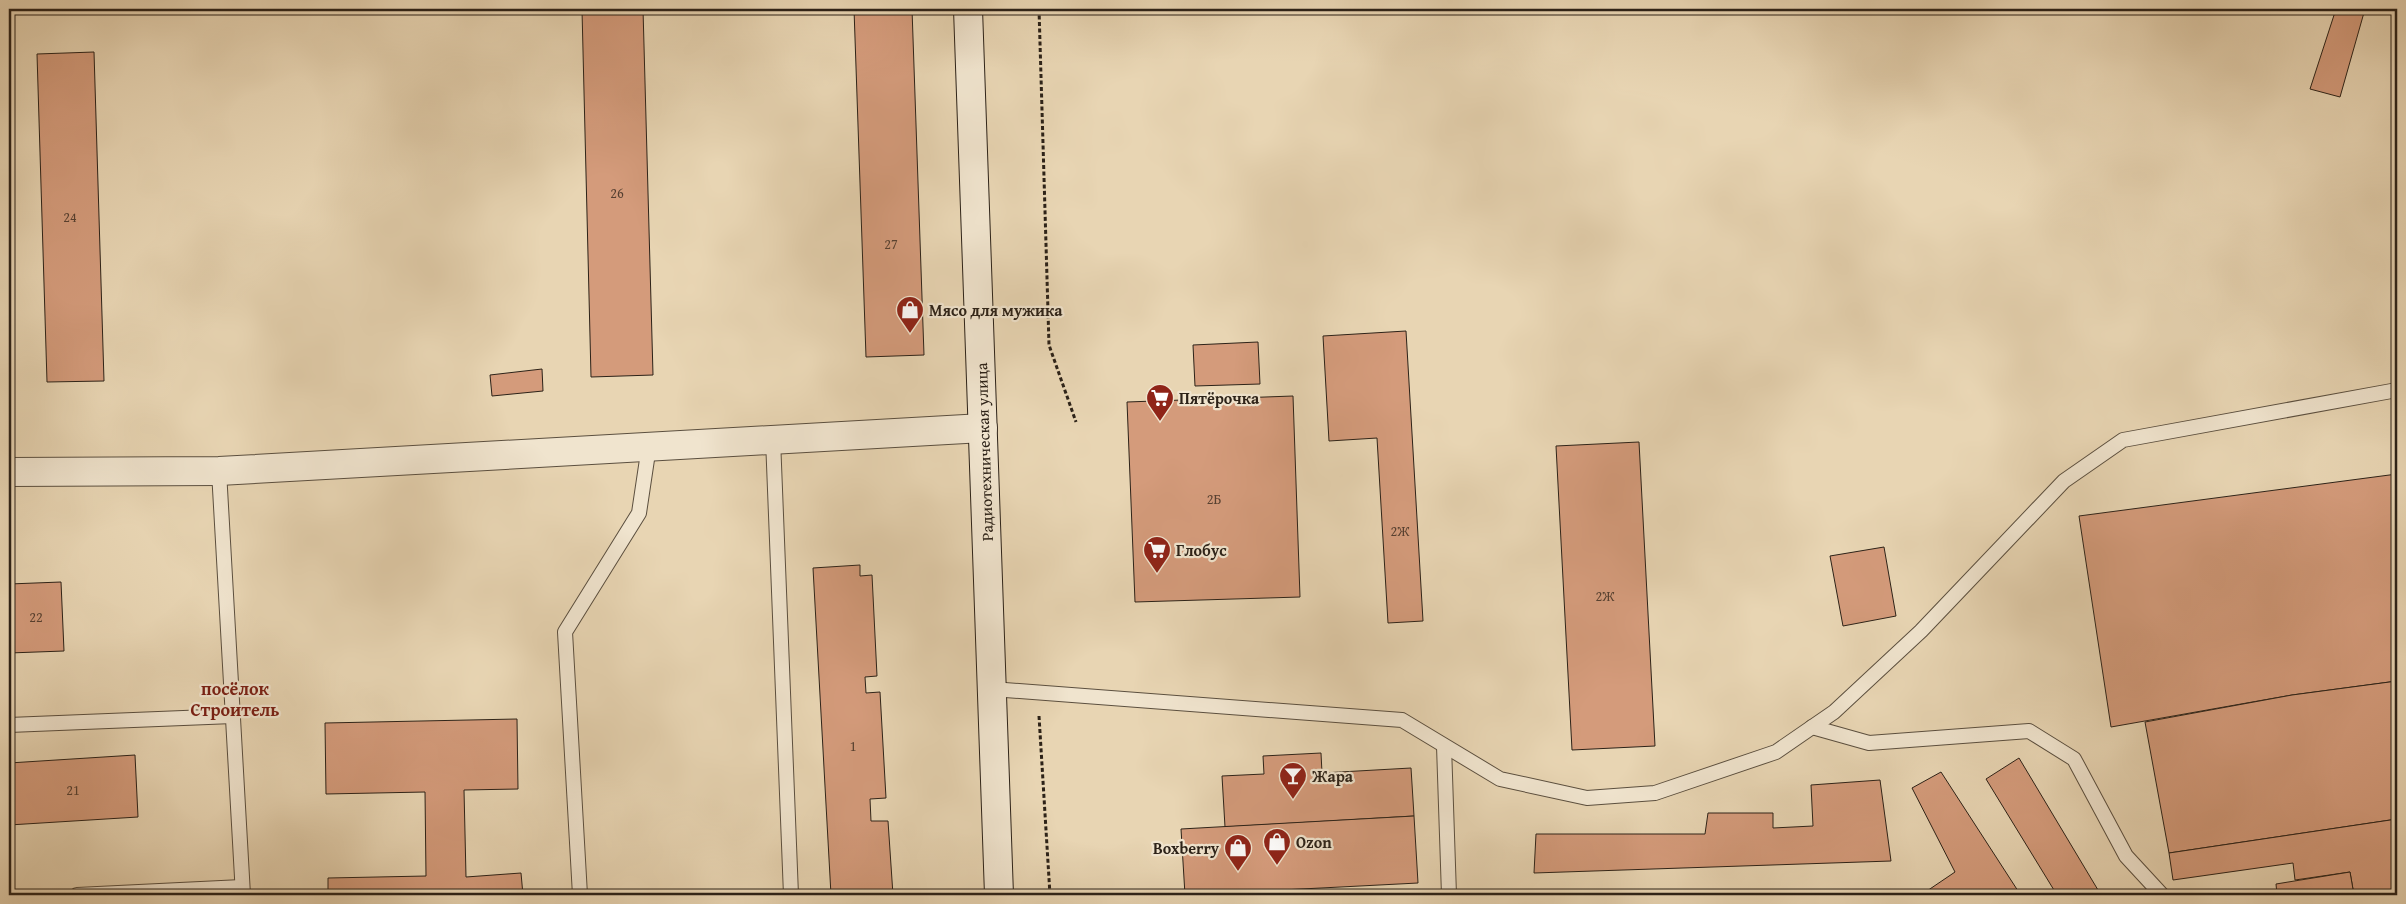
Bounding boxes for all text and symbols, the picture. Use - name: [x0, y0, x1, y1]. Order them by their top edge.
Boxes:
- house number: 26: [610, 183, 624, 203]
- house number: 24: [63, 207, 77, 227]
- house number: 27: [884, 234, 898, 254]
- shop icon: Мясо для мужика: [895, 295, 925, 334]
- place label: Мясо для мужика: [929, 298, 1063, 322]
- street label: Радиотехническая улица: [969, 362, 999, 542]
- supermarket icon: Пятёрочка: [1145, 383, 1175, 422]
- place label: Пятёрочка: [1179, 386, 1260, 410]
- house number: 2Б: [1207, 489, 1221, 509]
- house number: 2Ж: [1390, 521, 1410, 541]
- supermarket icon: Глобус: [1142, 535, 1172, 574]
- place label: Глобус: [1176, 538, 1227, 562]
- house number: 2Ж: [1595, 586, 1615, 606]
- house number: 22: [29, 607, 43, 627]
- district label: посёлок Строитель: [190, 675, 280, 723]
- house number: 1: [850, 736, 856, 756]
- bar icon: Жара: [1278, 761, 1308, 800]
- place label: Жара: [1311, 764, 1354, 788]
- house number: 21: [66, 780, 80, 800]
- shop icon: Ozon: [1262, 827, 1292, 866]
- place label: Ozon: [1296, 830, 1332, 854]
- shop icon: Boxberry: [1223, 833, 1253, 872]
- place label: Boxberry: [1153, 836, 1220, 860]

